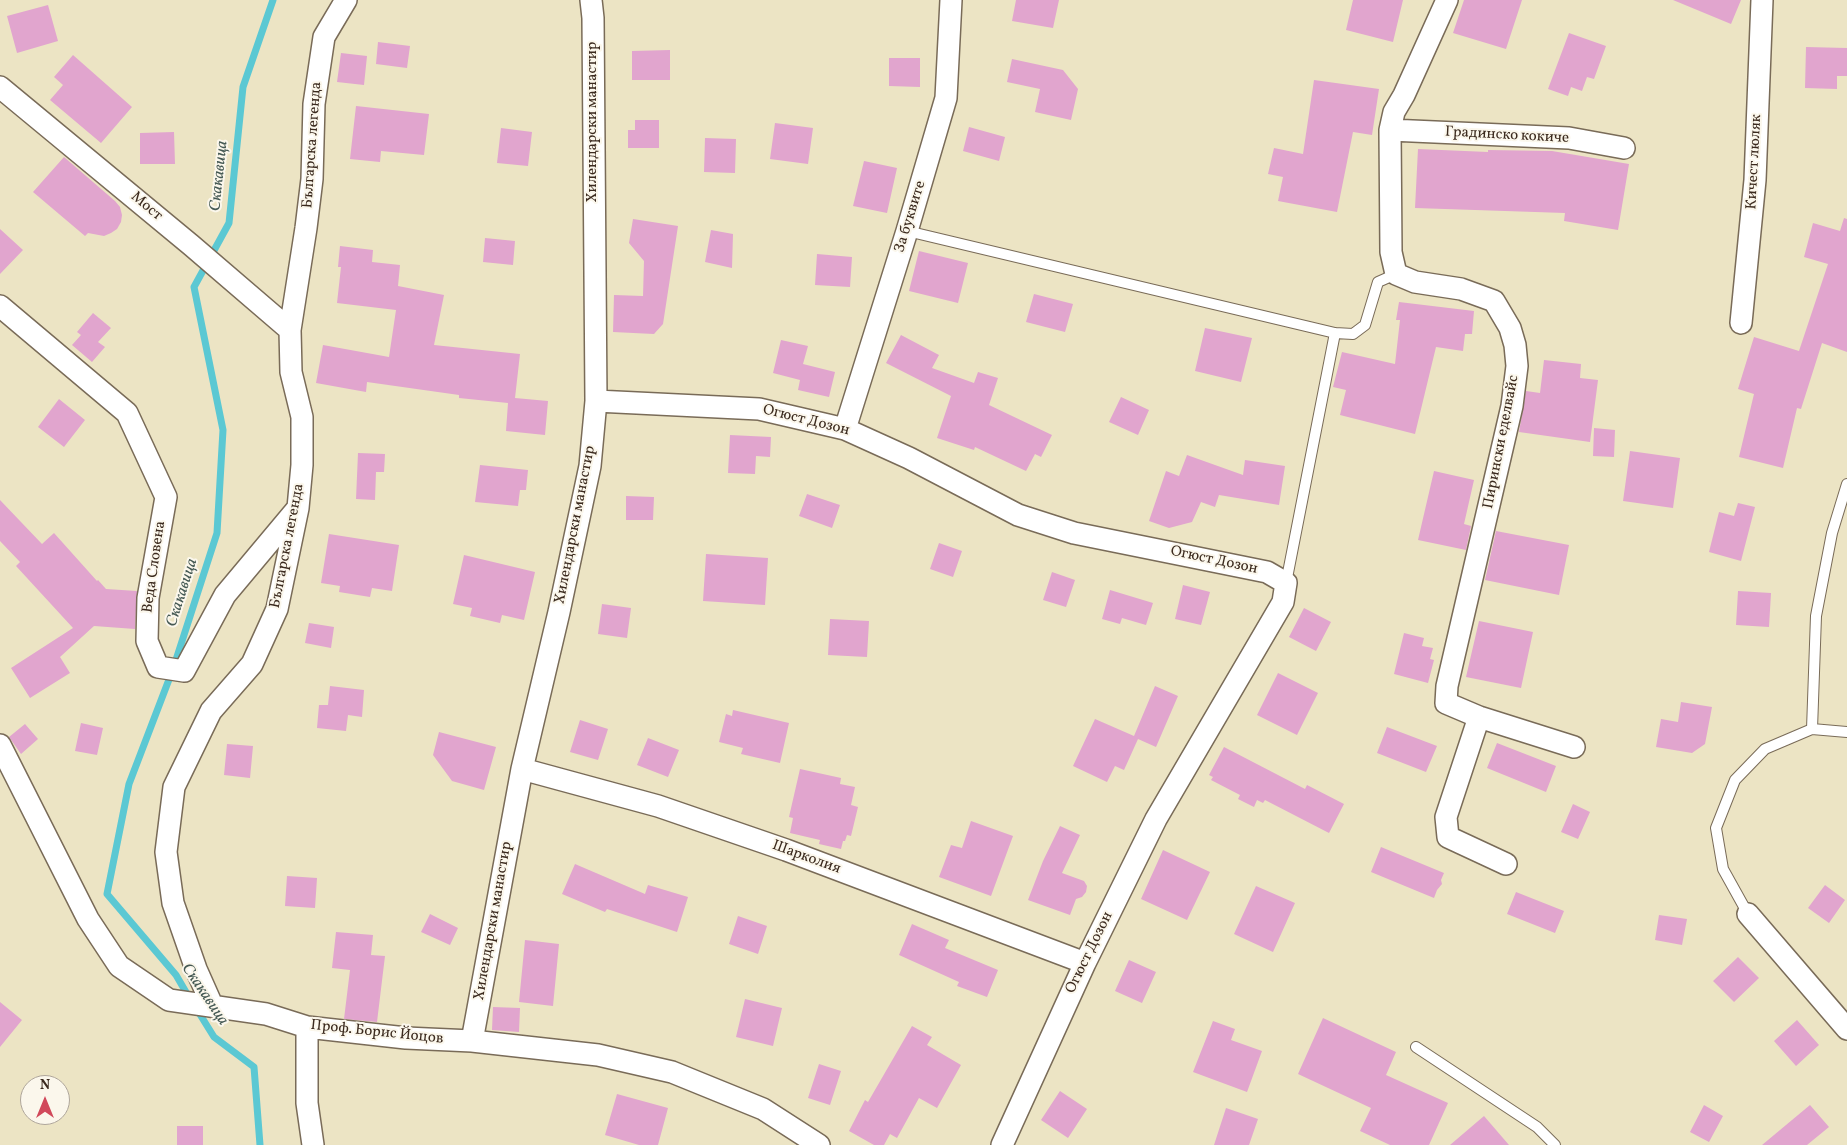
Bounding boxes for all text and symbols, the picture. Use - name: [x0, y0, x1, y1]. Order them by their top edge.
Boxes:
- street label: Хилендарски манастир: [584, 42, 602, 202]
- street label: Българска легенда: [300, 81, 326, 209]
- street label: Кичест люляк: [1744, 114, 1766, 210]
- street label: Градинско кокиче: [1445, 124, 1569, 148]
- water label: Скакавица: [207, 140, 233, 212]
- street label: За буквите: [892, 179, 930, 255]
- street label: Мост: [126, 189, 166, 225]
- street label: Пирински еделвайс: [1480, 374, 1524, 510]
- street label: Огюст Дозон: [761, 402, 851, 440]
- street label: Хилендарски манастир: [552, 444, 600, 606]
- street label: Българска легенда: [267, 482, 309, 610]
- street label: Веда Словена: [140, 520, 170, 614]
- street label: Огюст Дозон: [1169, 543, 1259, 579]
- water label: Скакавица: [163, 556, 203, 630]
- street label: Шарколия: [769, 837, 843, 879]
- street label: Хилендарски манастир: [471, 840, 517, 1002]
- street label: Огюст Дозон: [1062, 909, 1118, 997]
- water label: Скакавица: [176, 960, 232, 1030]
- street label: Проф. Борис Йоцов: [310, 1017, 444, 1049]
- north arrow: [20, 1075, 70, 1125]
- text: N: [40, 1076, 50, 1095]

